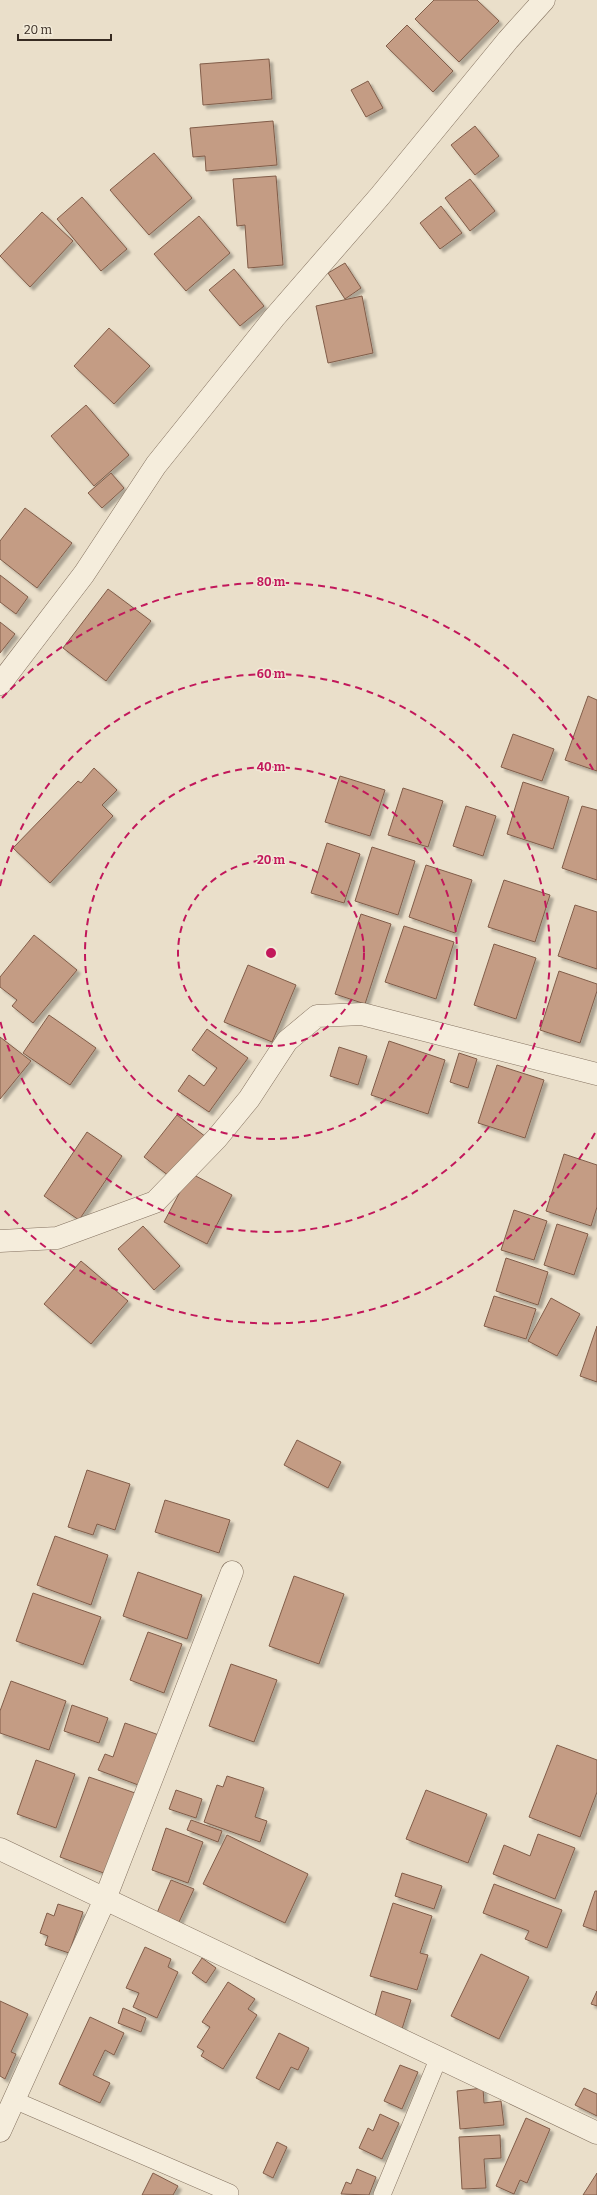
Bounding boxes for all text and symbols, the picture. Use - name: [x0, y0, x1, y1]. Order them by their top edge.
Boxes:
- scale bar: [18, 16, 111, 42]
- text: 20 m: [24, 23, 53, 37]
- text: 80 m: [257, 575, 286, 589]
- text: 60 m: [257, 667, 286, 681]
- text: 40 m: [257, 760, 286, 774]
- text: 20 m: [257, 853, 286, 867]
- centre of rings: [264, 946, 278, 960]

